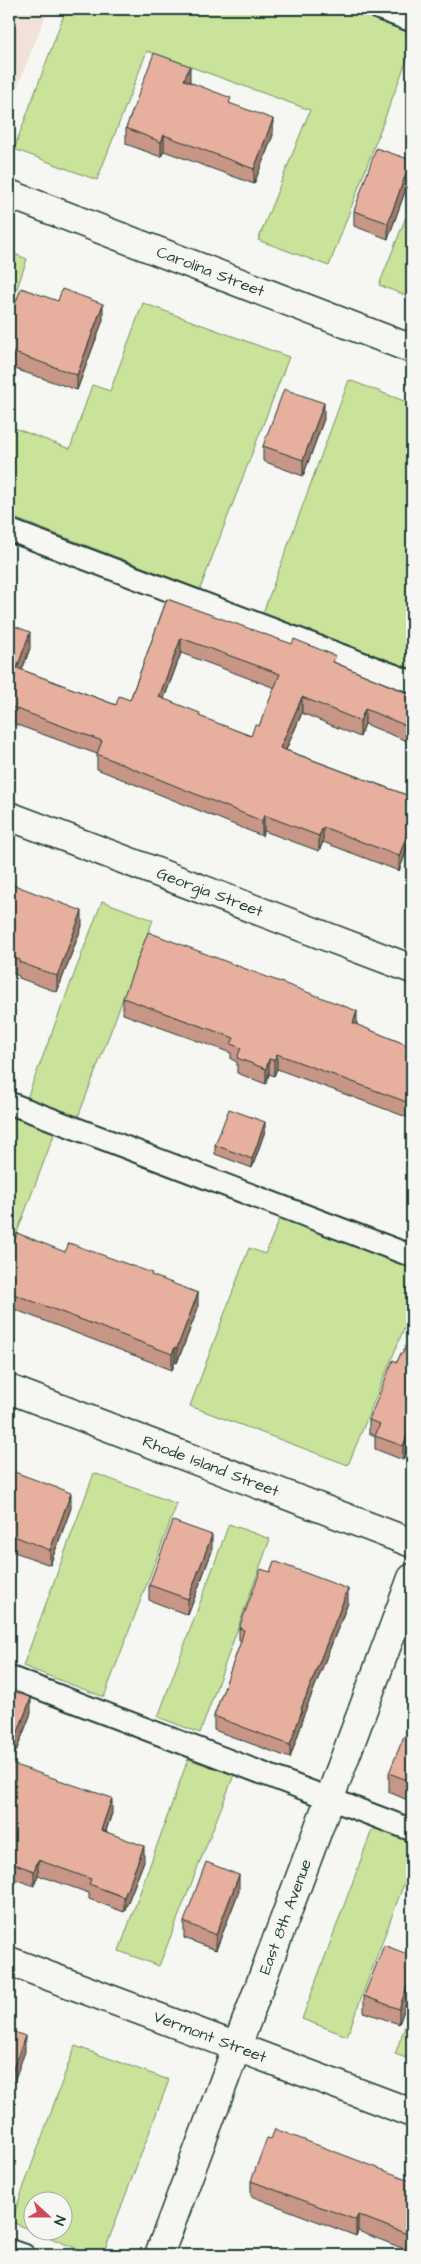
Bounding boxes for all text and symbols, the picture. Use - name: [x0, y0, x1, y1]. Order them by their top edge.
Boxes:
- street label: Carolina Street: [153, 241, 268, 302]
- street label: Georgia Street: [154, 862, 267, 923]
- street label: Rhode Island Street: [139, 1430, 283, 1502]
- street label: East 8th Avenue: [254, 1856, 317, 1978]
- street label: Vermont Street: [151, 2006, 270, 2068]
- north arrow: [22, 2192, 72, 2242]
- text: N: [48, 2213, 70, 2228]

